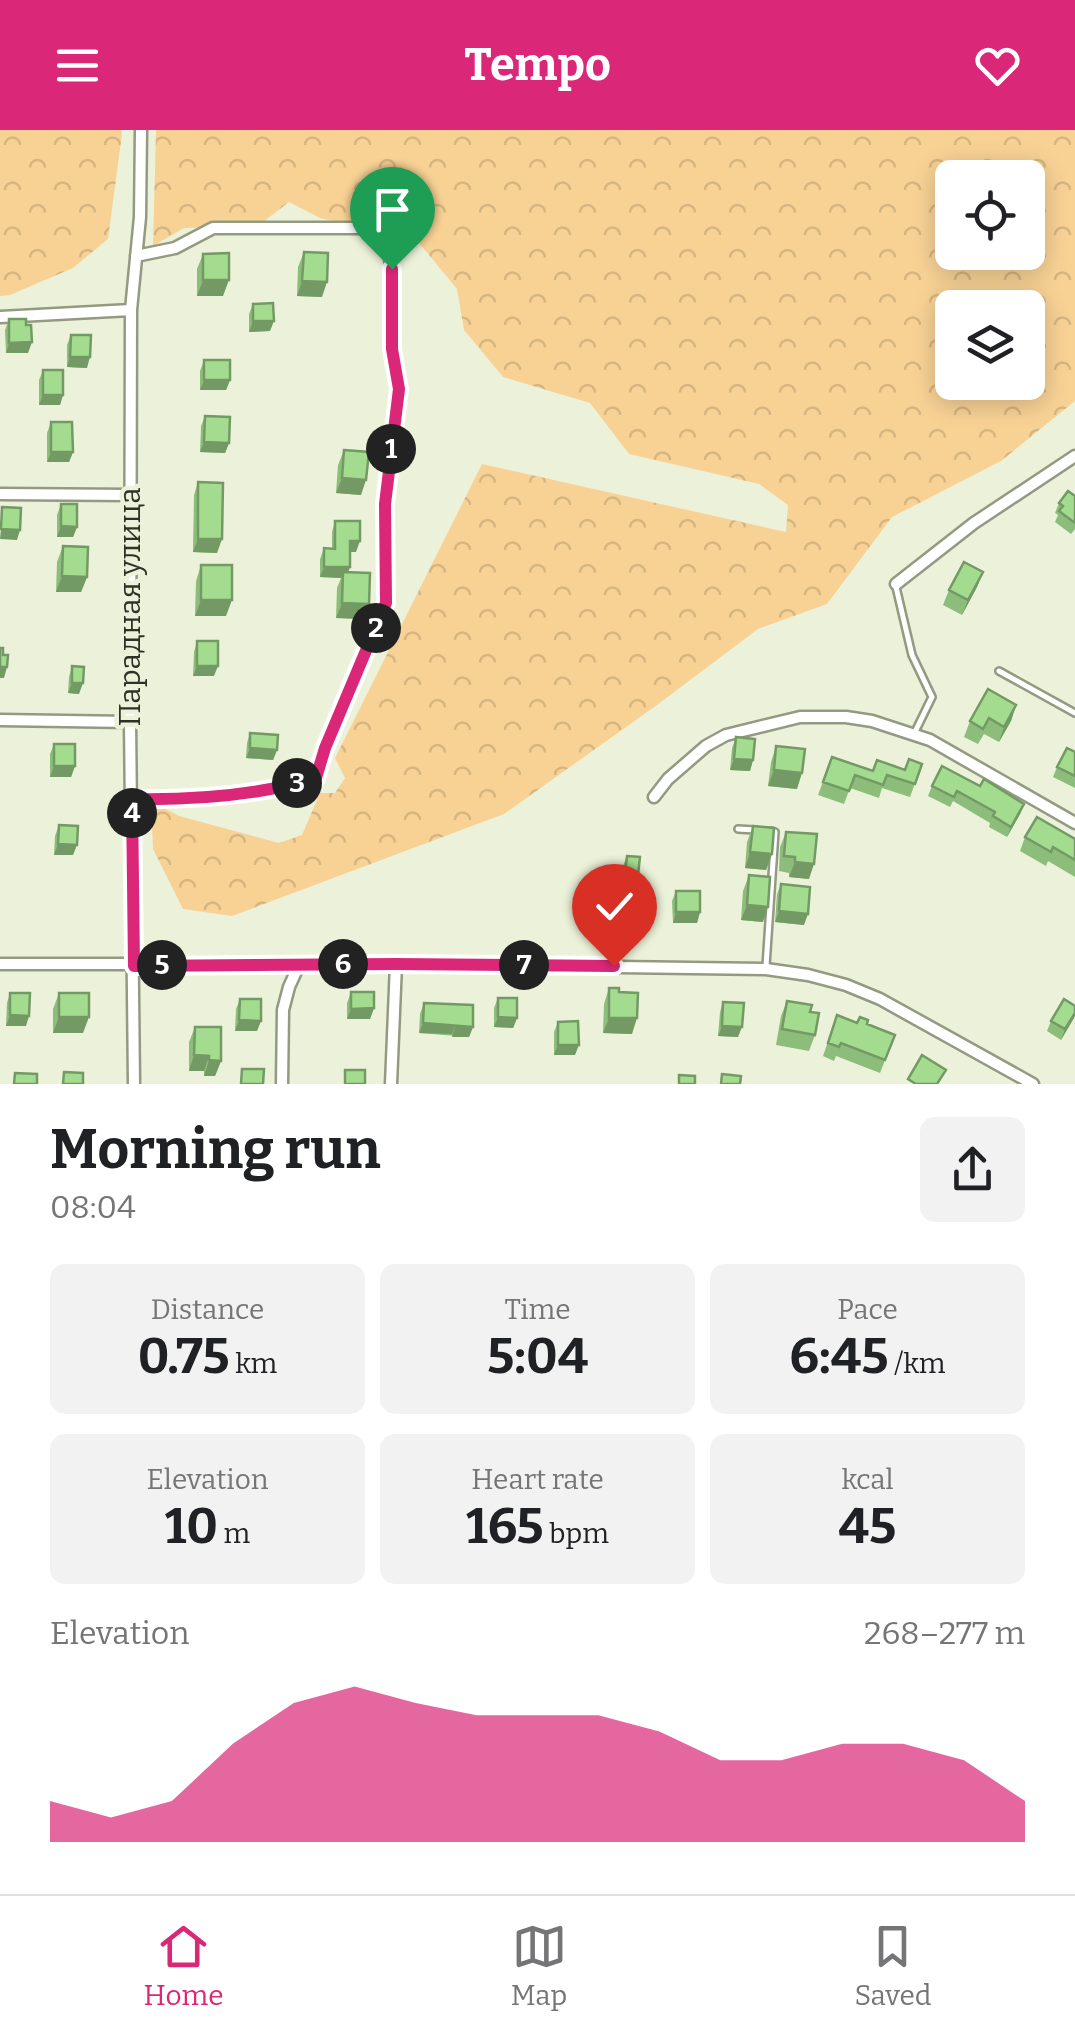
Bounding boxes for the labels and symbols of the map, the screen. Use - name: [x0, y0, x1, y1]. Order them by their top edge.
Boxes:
- pin: [350, 167, 435, 270]
- pin: 1: [366, 424, 416, 474]
- street label: Парадная улица: [112, 487, 148, 727]
- pin: 2: [351, 603, 401, 653]
- pin: 3: [272, 758, 322, 808]
- pin: 4: [107, 788, 157, 838]
- pin: [572, 864, 657, 967]
- pin: 6: [318, 939, 368, 989]
- pin: 5: [137, 940, 187, 990]
- pin: 7: [499, 940, 549, 990]

